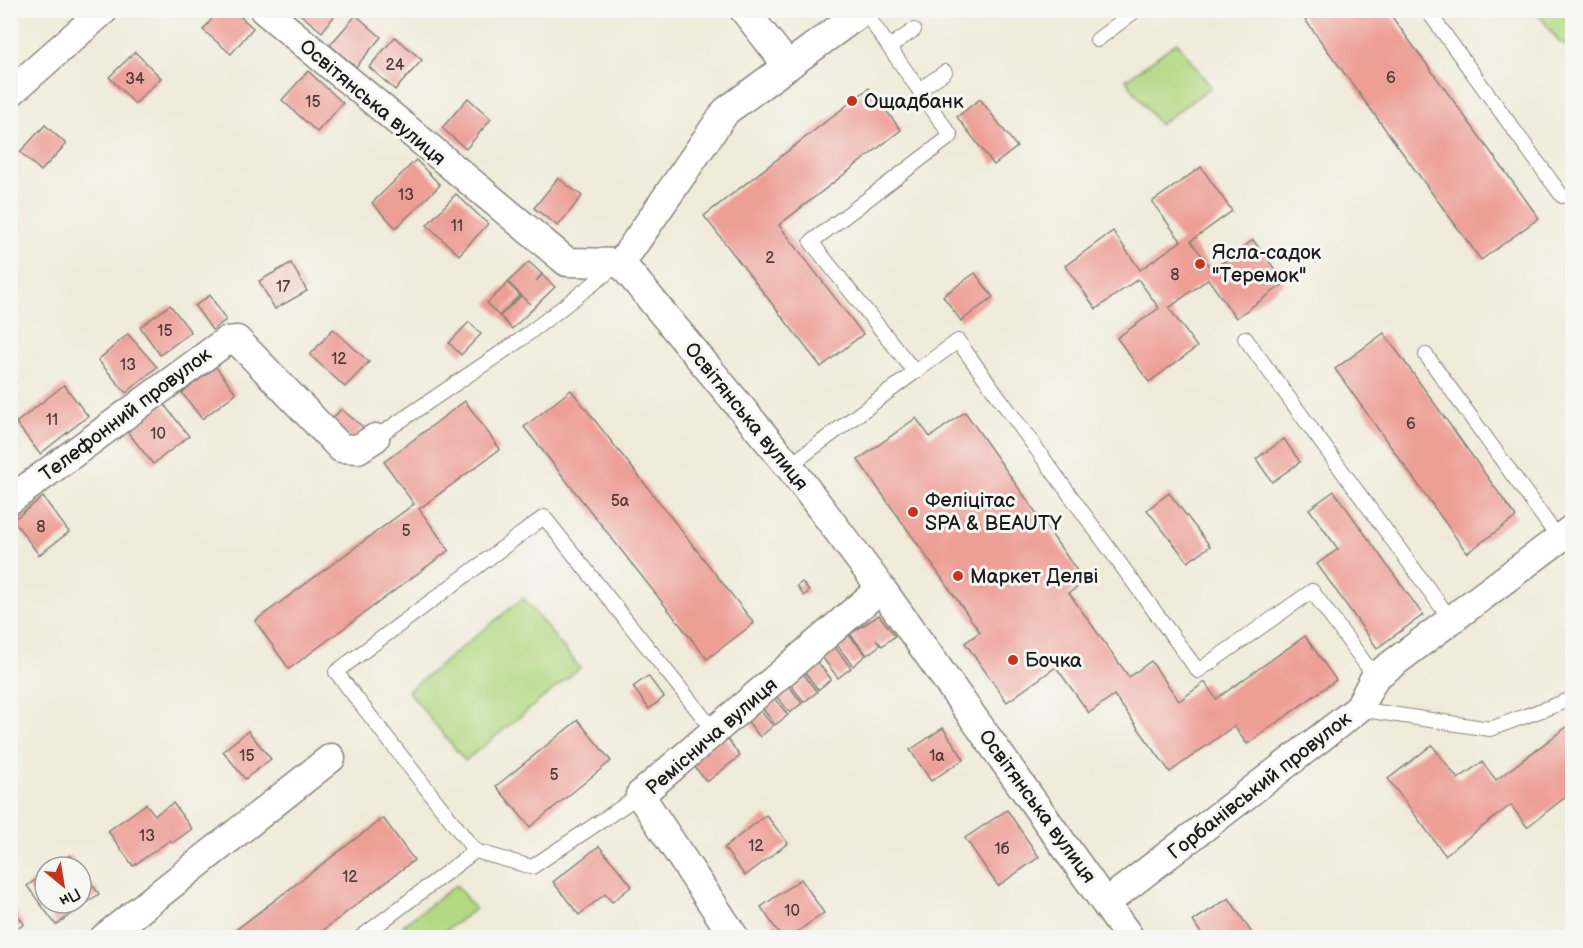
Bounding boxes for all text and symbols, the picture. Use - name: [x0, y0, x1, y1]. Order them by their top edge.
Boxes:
- street label: Освітянська вулиця: [294, 35, 450, 171]
- house number: 24: [386, 56, 405, 75]
- house number: 6: [1386, 69, 1396, 88]
- house number: 34: [125, 70, 145, 89]
- place label: Ощадбанк: [864, 90, 964, 114]
- house number: 15: [305, 93, 321, 112]
- marker: Ощадбанк: [845, 94, 859, 108]
- house number: 13: [398, 186, 414, 205]
- house number: 11: [451, 217, 463, 236]
- place label: Ясла-садок "Теремок": [1212, 241, 1322, 288]
- house number: 2: [765, 249, 775, 268]
- marker: Ясла-садок "Теремок": [1193, 257, 1207, 271]
- house number: 8: [1170, 266, 1180, 285]
- house number: 17: [276, 278, 290, 297]
- house number: 15: [157, 322, 173, 341]
- street label: Освітянська вулиця: [679, 338, 813, 496]
- street label: Телефонний провулок: [35, 342, 216, 487]
- house number: 12: [331, 350, 347, 369]
- house number: 13: [120, 356, 136, 375]
- house number: 11: [46, 411, 58, 430]
- house number: 6: [1406, 415, 1416, 434]
- house number: 10: [150, 425, 166, 444]
- place label: Феліцітас SPA & BEAUTY: [925, 489, 1062, 536]
- house number: 5а: [611, 492, 630, 511]
- marker: Феліцітас SPA & BEAUTY: [906, 505, 920, 519]
- house number: 8: [36, 518, 46, 537]
- house number: 5: [401, 522, 411, 541]
- place label: Маркет Делві: [970, 565, 1098, 589]
- marker: Маркет Делві: [951, 569, 965, 583]
- place label: Бочка: [1025, 649, 1082, 673]
- marker: Бочка: [1006, 653, 1020, 667]
- street label: Реміснича вулиця: [641, 673, 782, 801]
- street label: Горбанівський провулок: [1163, 707, 1356, 865]
- street label: Освітянська вулиця: [974, 725, 1101, 888]
- house number: 15: [239, 747, 255, 766]
- house number: 1а: [929, 747, 945, 766]
- house number: 5: [549, 766, 559, 785]
- house number: 13: [139, 827, 155, 846]
- house number: 12: [748, 837, 764, 856]
- house number: 1б: [995, 840, 1010, 859]
- north arrow: [33, 855, 93, 915]
- house number: 12: [342, 868, 358, 887]
- text: Пн: [56, 883, 84, 910]
- house number: 10: [784, 902, 800, 921]

